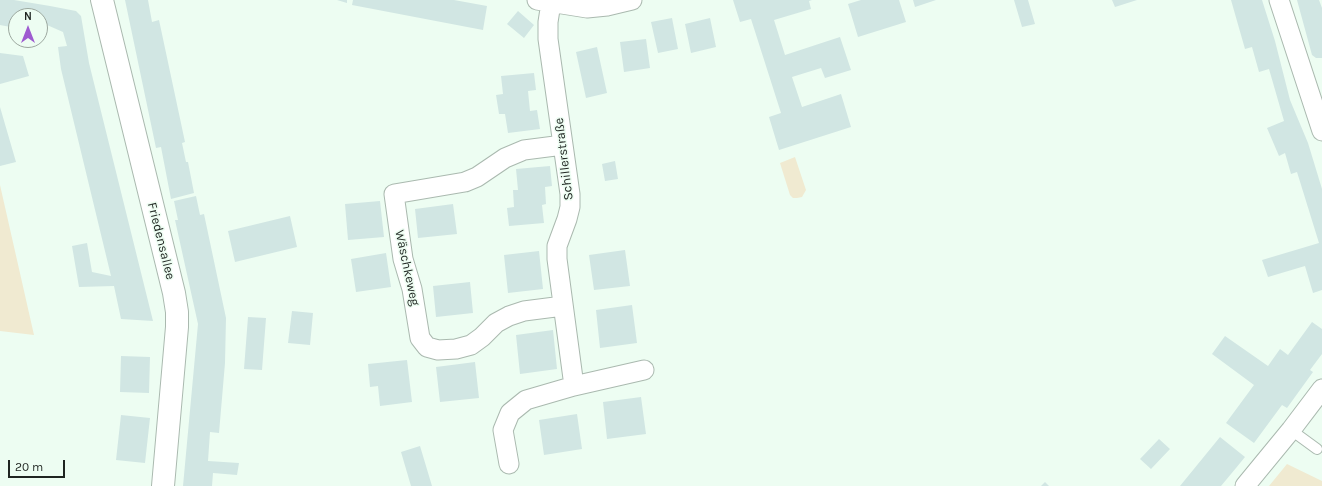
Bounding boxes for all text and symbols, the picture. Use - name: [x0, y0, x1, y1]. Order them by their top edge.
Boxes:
- north arrow: [8, 8, 48, 48]
- text: N: [24, 10, 32, 23]
- street label: Schillerstraße: [551, 117, 577, 201]
- street label: Friedensallee: [144, 201, 178, 281]
- street label: Wäschkeweg: [391, 229, 423, 307]
- scale bar: [10, 452, 67, 478]
- text: 20 m: [15, 460, 43, 474]

